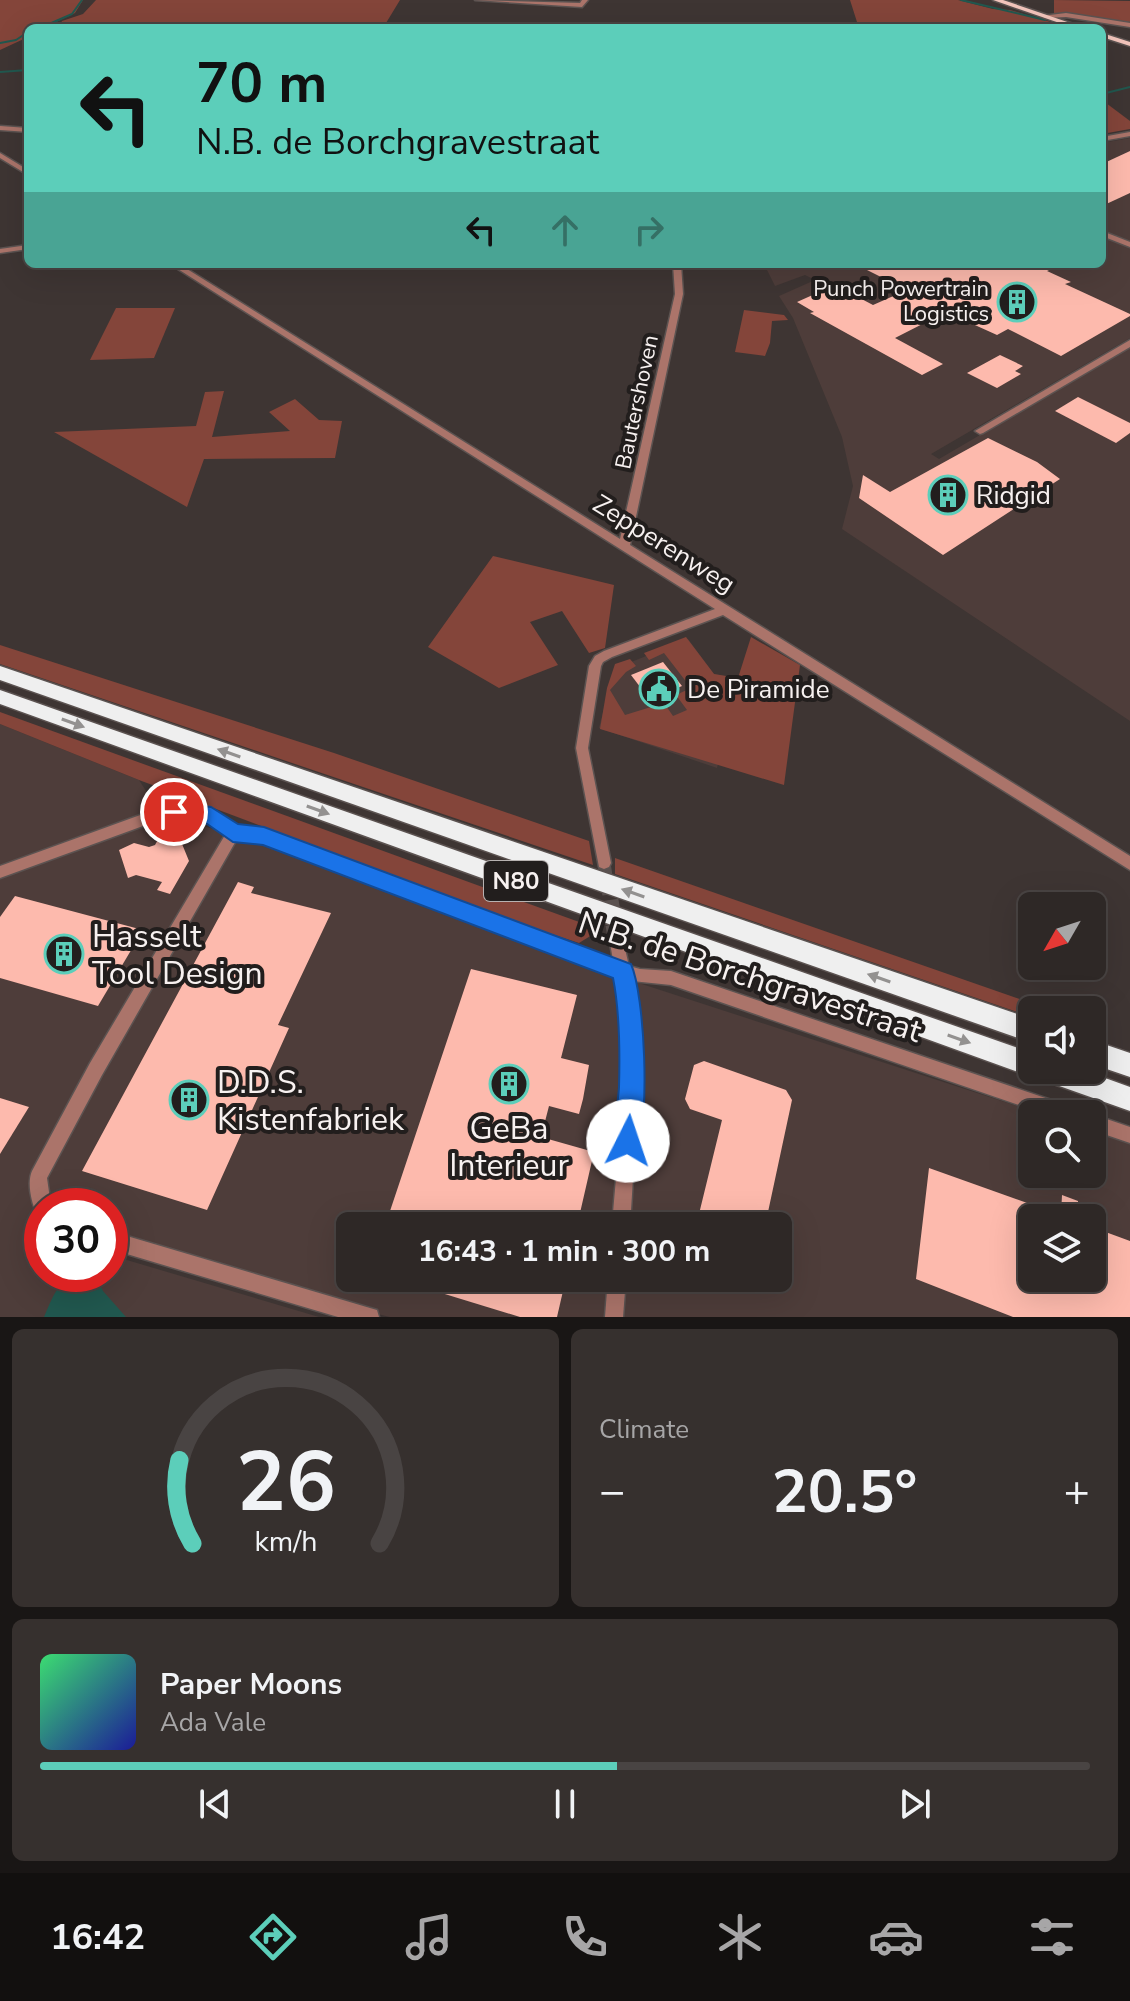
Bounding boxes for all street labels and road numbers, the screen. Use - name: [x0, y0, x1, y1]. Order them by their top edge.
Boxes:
- street label: Bautershoven: [608, 332, 666, 472]
- street label: Zepperenweg: [586, 486, 742, 602]
- road number: N80: [484, 861, 548, 901]
- street label: N.B. de Borchgravestraat: [573, 901, 928, 1053]

